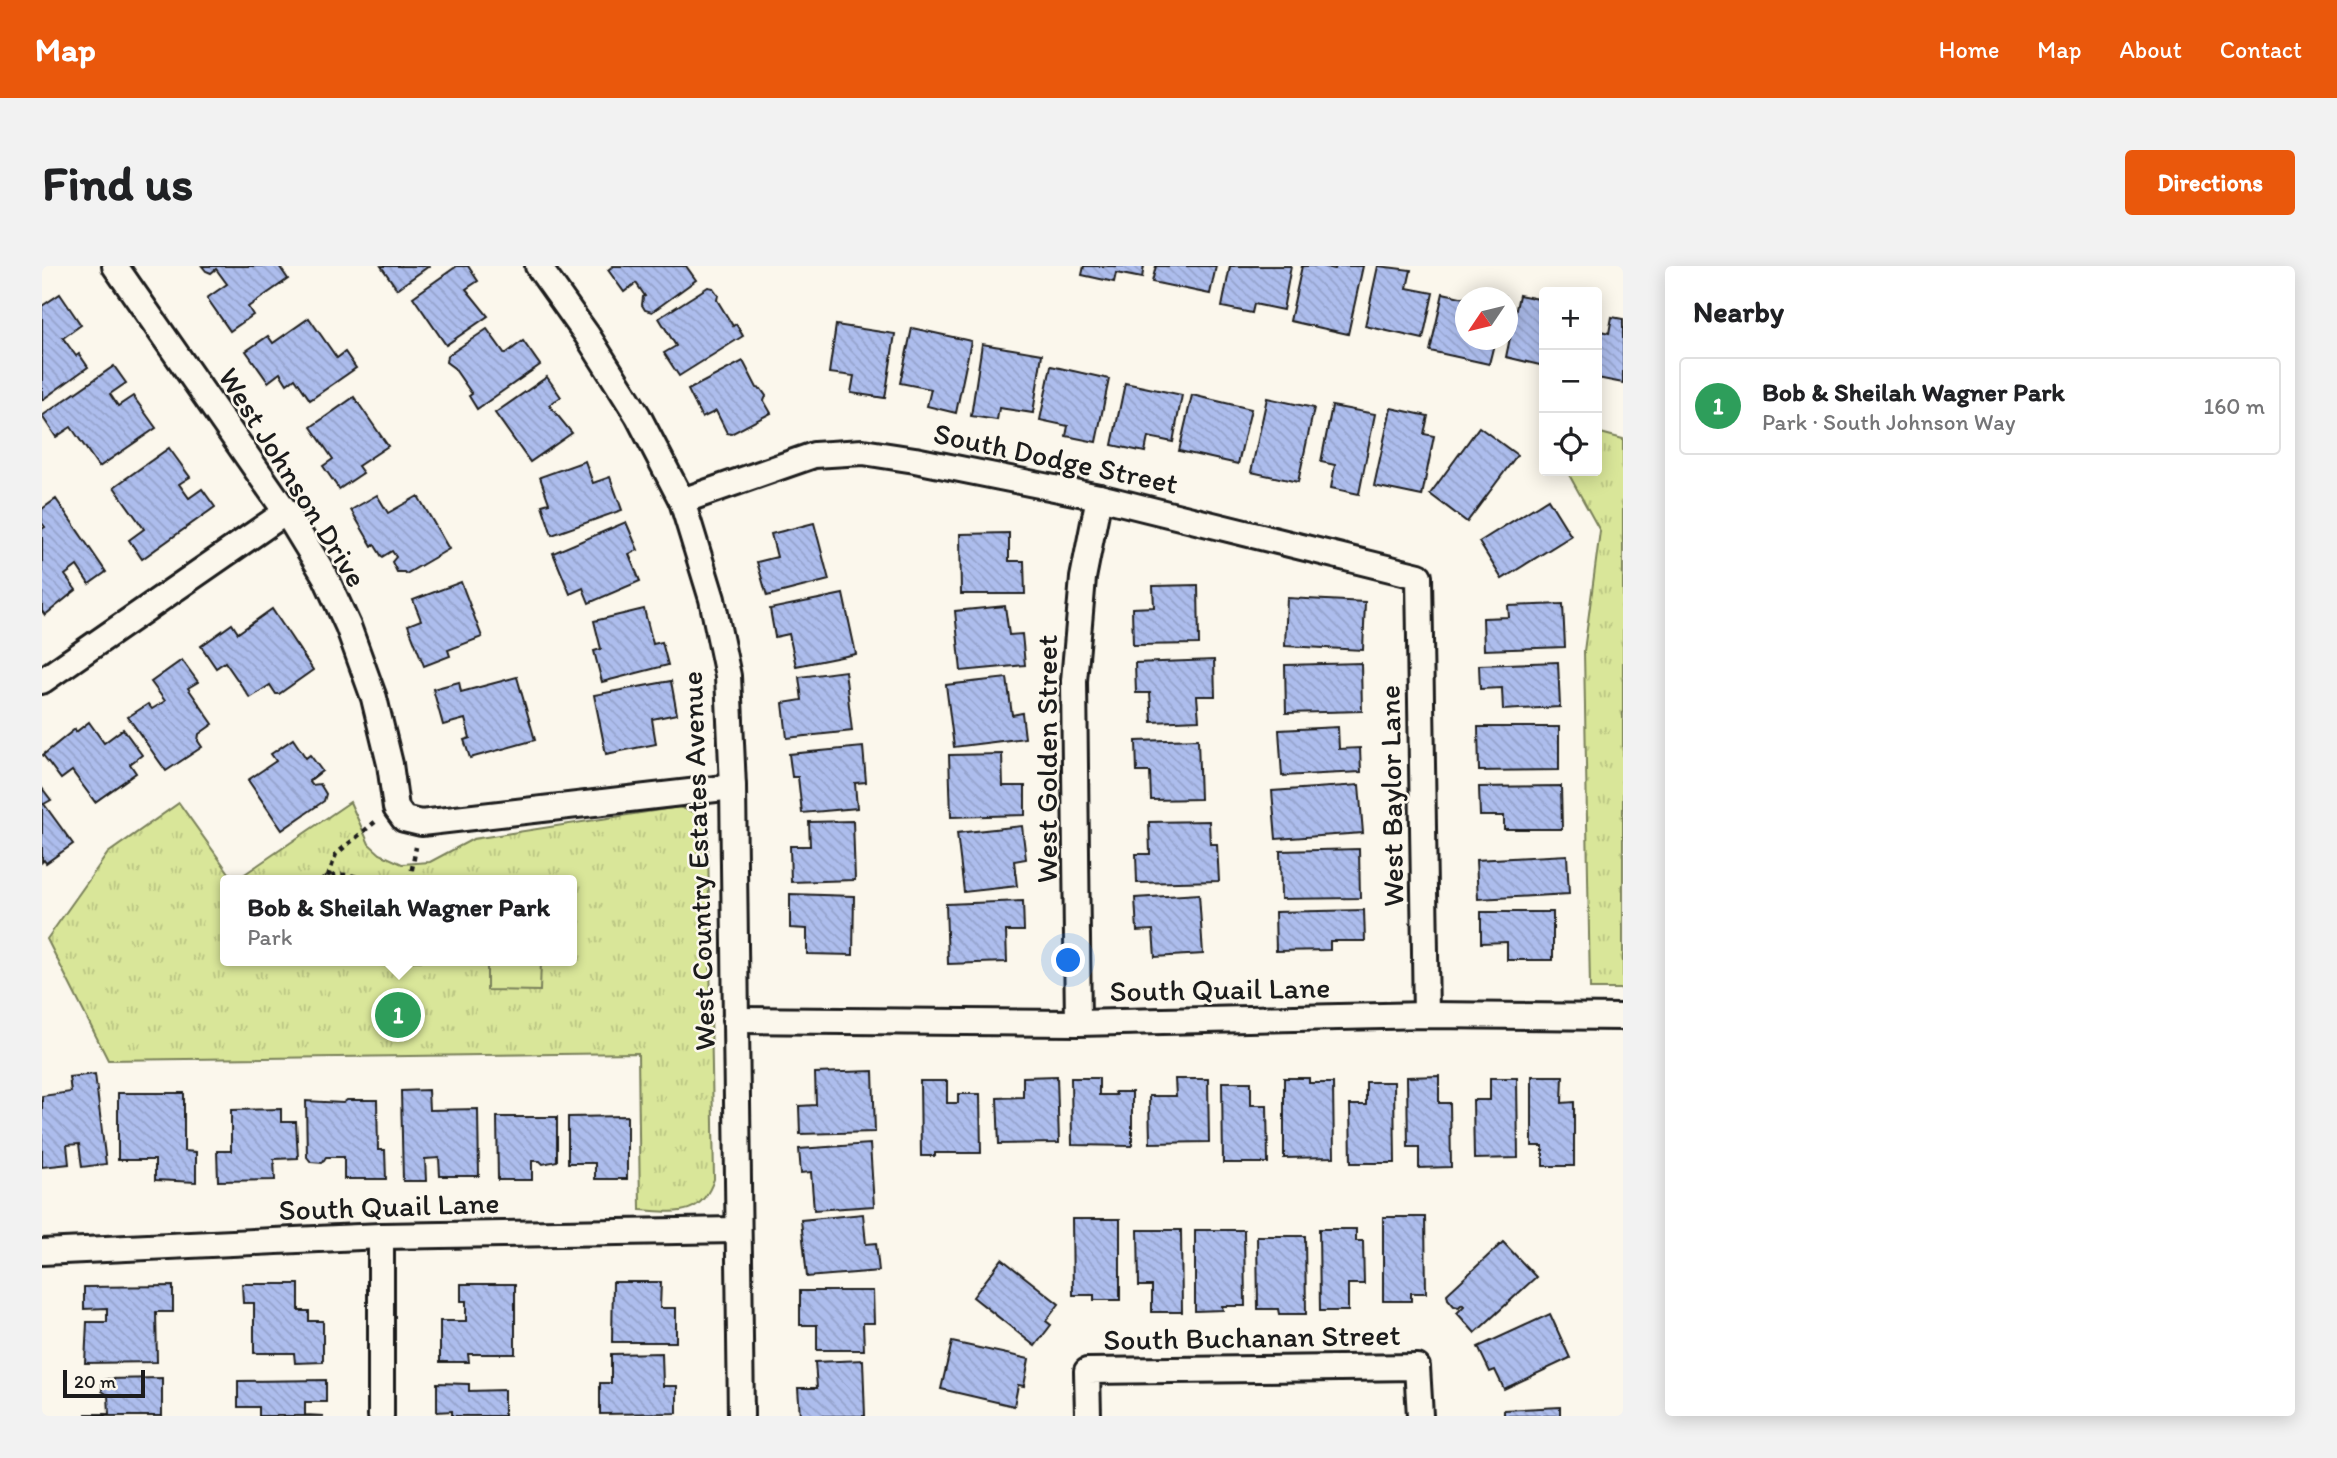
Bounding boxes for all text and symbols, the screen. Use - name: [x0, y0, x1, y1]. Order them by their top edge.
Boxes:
- text: Map: [35, 30, 96, 69]
- text: Home: [1939, 35, 1999, 64]
- text: Map: [2037, 35, 2081, 64]
- text: About: [2119, 35, 2182, 64]
- text: Contact: [2220, 35, 2302, 64]
- button: Directions: [2125, 150, 2295, 215]
- text: Find us: [42, 153, 193, 212]
- north arrow: [1455, 287, 1518, 350]
- map controls: [1539, 287, 1602, 476]
- button: +: [1539, 287, 1602, 350]
- text: Nearby: [1693, 293, 1784, 330]
- button: −: [1539, 350, 1602, 413]
- street label: West Johnson Drive: [210, 360, 376, 594]
- text: Bob & Sheilah Wagner Park: [1762, 376, 2065, 408]
- text: 1: [1713, 392, 1723, 420]
- text: 160 m: [2203, 392, 2265, 420]
- text: Park · South Johnson Way: [1762, 408, 2015, 436]
- button: locate: [1539, 413, 1602, 476]
- street label: South Dodge Street: [930, 414, 1182, 502]
- street label: West Golden Street: [1028, 635, 1065, 883]
- street label: West Country Estates Avenue: [673, 671, 723, 1051]
- street label: West Baylor Lane: [1371, 685, 1411, 907]
- popup: [220, 875, 577, 966]
- text: Bob & Sheilah Wagner Park: [247, 891, 550, 923]
- text: Park: [247, 923, 292, 951]
- your location: [1051, 943, 1085, 977]
- street label: South Quail Lane: [1109, 969, 1331, 1009]
- pin: 1: [375, 989, 421, 1041]
- street label: South Quail Lane: [278, 1184, 500, 1228]
- street label: South Buchanan Street: [1103, 1316, 1401, 1358]
- scale bar: [63, 1367, 145, 1399]
- text: 20 m: [74, 1370, 116, 1393]

